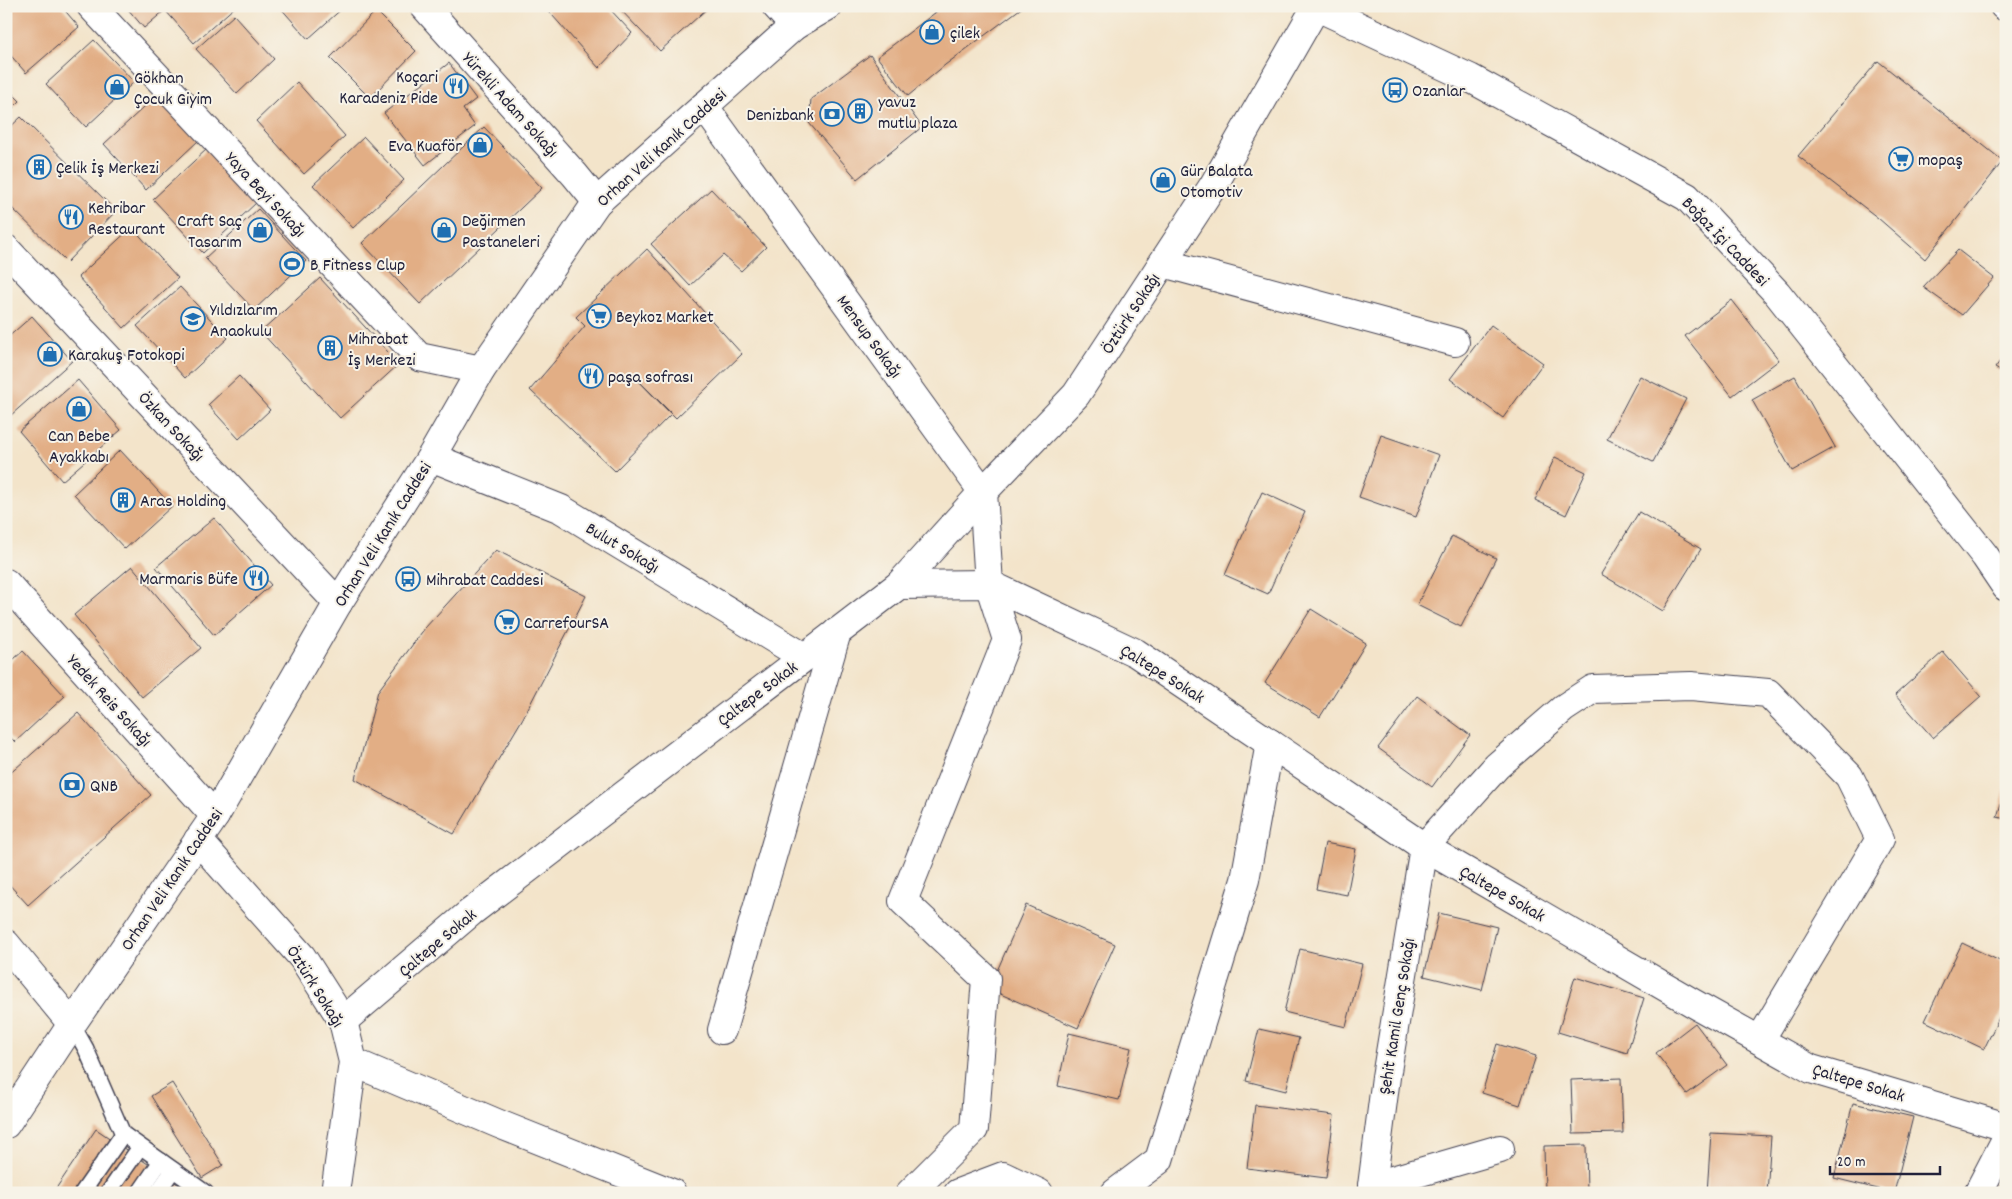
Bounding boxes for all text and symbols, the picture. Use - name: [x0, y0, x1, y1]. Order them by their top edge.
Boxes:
- shop icon: çilek: [919, 19, 945, 45]
- place label: çilek: [950, 22, 980, 47]
- street label: Yürekli Adam Sokağı: [455, 47, 563, 164]
- place label: Koçari Karadeniz Pide: [339, 66, 438, 112]
- place label: Gökhan Çocuk Giyim: [134, 67, 212, 113]
- restaurant icon: Koçari Karadeniz Pide: [443, 73, 469, 99]
- shop icon: Gökhan Çocuk Giyim: [104, 74, 130, 100]
- bus stop icon: Ozanlar: [1382, 77, 1408, 103]
- place label: Ozanlar: [1412, 80, 1466, 105]
- street label: Orhan Veli Kanık Caddesi: [592, 84, 733, 214]
- place label: yavuz mutlu plaza: [878, 91, 958, 137]
- building icon: yavuz mutlu plaza: [847, 98, 873, 124]
- bank icon: Denizbank: [819, 101, 845, 127]
- place label: Denizbank: [746, 104, 814, 129]
- shop icon: Eva Kuaför: [467, 132, 493, 158]
- place label: Eva Kuaför: [388, 135, 462, 160]
- supermarket icon: mopaş: [1888, 146, 1914, 172]
- street label: Yaya Beyi Sokağı: [218, 147, 310, 244]
- place label: mopaş: [1918, 149, 1963, 174]
- building icon: Çelik İş Merkezi: [26, 154, 52, 180]
- place label: Çelik İş Merkezi: [56, 157, 159, 182]
- place label: Gür Balata Otomotiv: [1180, 160, 1253, 206]
- shop icon: Gür Balata Otomotiv: [1150, 167, 1176, 193]
- street label: Boğaz İçi Caddesi: [1675, 192, 1774, 293]
- place label: Kehribar Restaurant: [88, 197, 166, 243]
- restaurant icon: Kehribar Restaurant: [58, 204, 84, 230]
- place label: Craft Saç Tasarım: [177, 210, 242, 256]
- place label: Değirmen Pastaneleri: [462, 210, 540, 256]
- shop icon: Craft Saç Tasarım: [247, 217, 273, 243]
- shop icon: Değirmen Pastaneleri: [431, 217, 457, 243]
- sports icon: B Fitness Clup: [279, 251, 305, 277]
- place label: B Fitness Clup: [310, 254, 405, 279]
- street label: Öztürk Sokağı: [1097, 269, 1168, 360]
- street label: Mensup Sokağı: [829, 291, 907, 384]
- place label: Yıldızlarım Anaokulu: [210, 299, 278, 345]
- supermarket icon: Beykoz Market: [586, 303, 612, 329]
- school or university icon: Yıldızlarım Anaokulu: [180, 306, 206, 332]
- place label: Beykoz Market: [616, 306, 714, 331]
- place label: Mihrabat İş Merkezi: [348, 328, 416, 374]
- building icon: Mihrabat İş Merkezi: [317, 335, 343, 361]
- shop icon: Karakuş Fotokopi: [37, 341, 63, 367]
- place label: Karakuş Fotokopi: [68, 344, 185, 369]
- restaurant icon: paşa sofrası: [578, 363, 604, 389]
- place label: paşa sofrası: [608, 366, 693, 391]
- street label: Özkan Sokağı: [131, 387, 209, 468]
- shop icon: Can Bebe Ayakkabı: [66, 396, 92, 422]
- place label: Can Bebe Ayakkabı: [48, 425, 110, 471]
- street label: Orhan Veli Kanık Caddesi: [329, 458, 439, 613]
- building icon: Aras Holding: [110, 487, 136, 513]
- place label: Aras Holding: [140, 490, 226, 515]
- street label: Bulut Sokağı: [580, 517, 663, 581]
- restaurant icon: Marmaris Büfe: [243, 565, 269, 591]
- bus stop icon: Mihrabat Caddesi: [395, 566, 421, 592]
- place label: Marmaris Büfe: [139, 568, 238, 593]
- place label: Mihrabat Caddesi: [426, 569, 543, 594]
- supermarket icon: CarrefourSA: [494, 609, 520, 635]
- place label: CarrefourSA: [524, 612, 609, 637]
- street label: Çaltepe Sokak: [1115, 639, 1209, 711]
- street label: Yedek Reis Sokağı: [60, 650, 157, 754]
- street label: Çaltepe Sokak: [713, 656, 804, 734]
- bank icon: QNB: [59, 772, 85, 798]
- place label: QNB: [90, 775, 118, 800]
- street label: Orhan Veli Kanık Caddesi: [116, 804, 230, 957]
- street label: Çaltepe Sokak: [1454, 861, 1549, 930]
- street label: Çaltepe Sokak: [394, 904, 483, 984]
- street label: Şehit Kamil Genç Sokağı: [1374, 936, 1423, 1096]
- street label: Öztürk Sokağı: [279, 942, 349, 1033]
- street label: Çaltepe Sokak: [1809, 1059, 1907, 1110]
- scale bar: [1830, 1144, 1940, 1176]
- text: 20 m: [1837, 1152, 1865, 1174]

